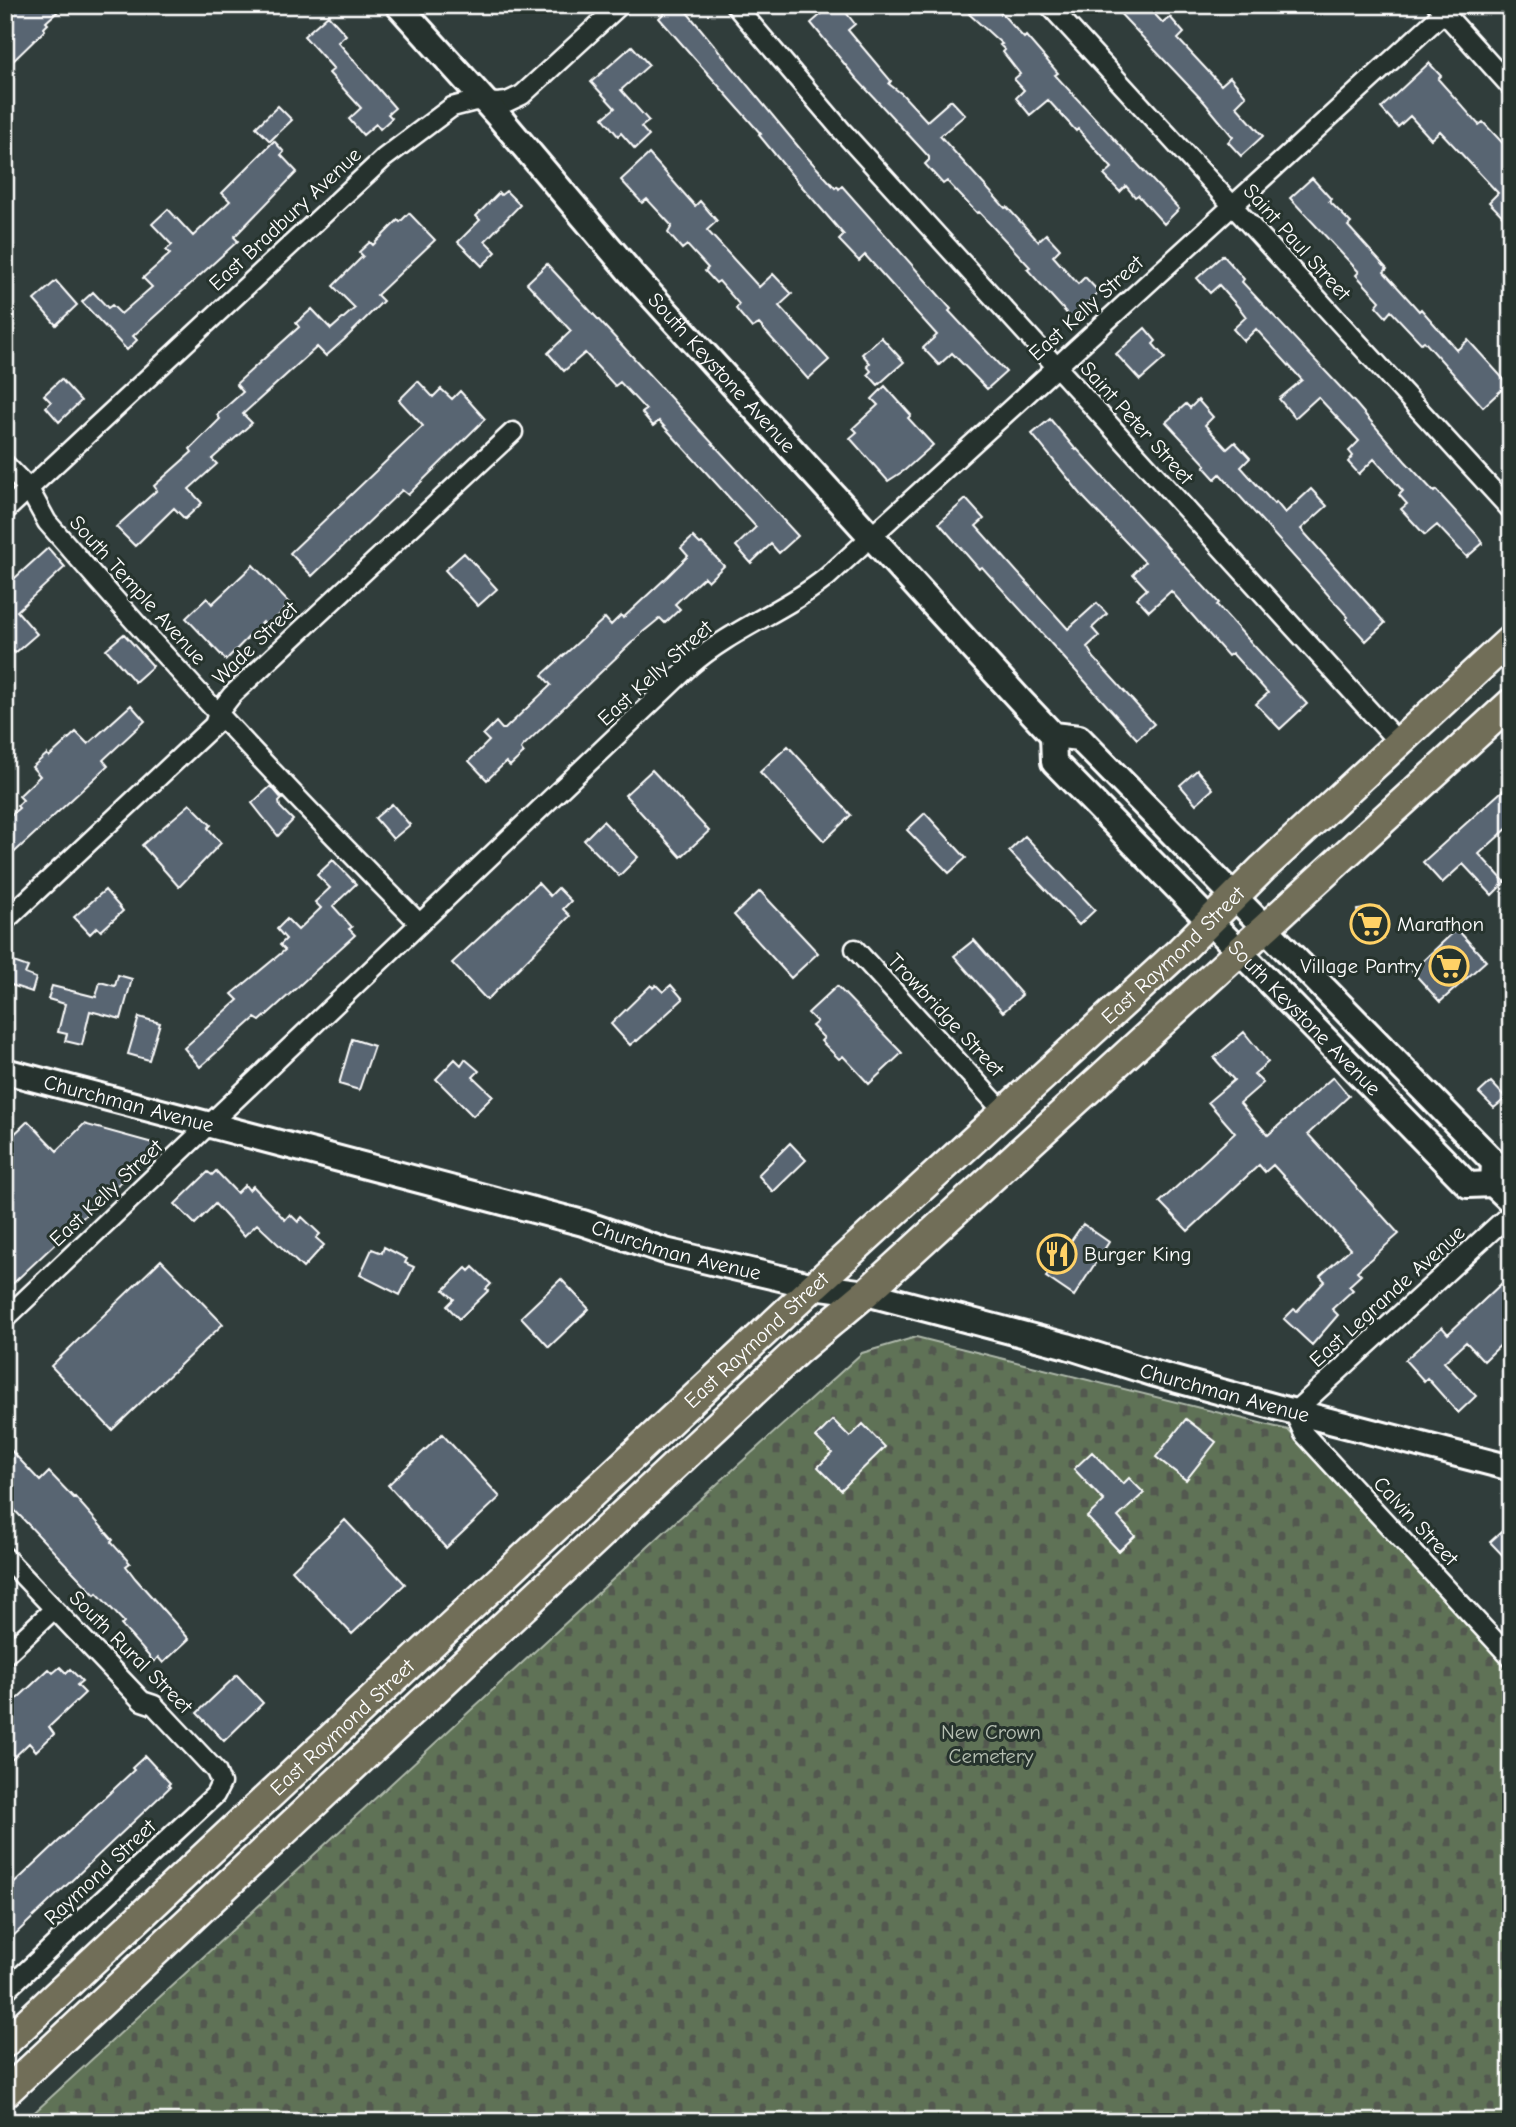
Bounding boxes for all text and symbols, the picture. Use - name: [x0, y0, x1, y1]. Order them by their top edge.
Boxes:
- street label: East Bradbury Avenue: [204, 142, 366, 296]
- street label: Saint Paul Street: [1238, 179, 1356, 306]
- street label: East Kelly Street: [1024, 250, 1149, 366]
- street label: South Keystone Avenue: [643, 288, 801, 458]
- street label: Saint Peter Street: [1076, 357, 1199, 490]
- street label: South Temple Avenue: [65, 511, 211, 669]
- street label: Wade Street: [208, 596, 303, 689]
- street label: East Kelly Street: [593, 615, 718, 731]
- street label: East Raymond Street: [1096, 881, 1250, 1029]
- supermarket icon: Marathon: [1349, 903, 1391, 945]
- place label: Marathon: [1397, 912, 1484, 936]
- street label: South Keystone Avenue: [1223, 935, 1386, 1101]
- supermarket icon: Village Pantry: [1428, 945, 1470, 987]
- street label: Trowbridge Street: [883, 949, 1010, 1082]
- place label: Village Pantry: [1300, 954, 1423, 978]
- street label: Churchman Avenue: [41, 1070, 216, 1137]
- street label: East Kelly Street: [45, 1134, 168, 1251]
- street label: Churchman Avenue: [589, 1215, 763, 1285]
- street label: East Legrande Avenue: [1305, 1220, 1469, 1372]
- restaurant icon: Burger King: [1036, 1233, 1078, 1275]
- place label: Burger King: [1084, 1242, 1192, 1266]
- street label: East Raymond Street: [679, 1266, 834, 1413]
- street label: Churchman Avenue: [1137, 1358, 1312, 1427]
- street label: Calvin Street: [1369, 1471, 1464, 1571]
- street label: South Rural Street: [65, 1586, 198, 1719]
- street label: East Raymond Street: [265, 1653, 420, 1801]
- park label: New Crown Cemetery: [941, 1720, 1041, 1768]
- street label: Raymond Street: [39, 1814, 161, 1930]

